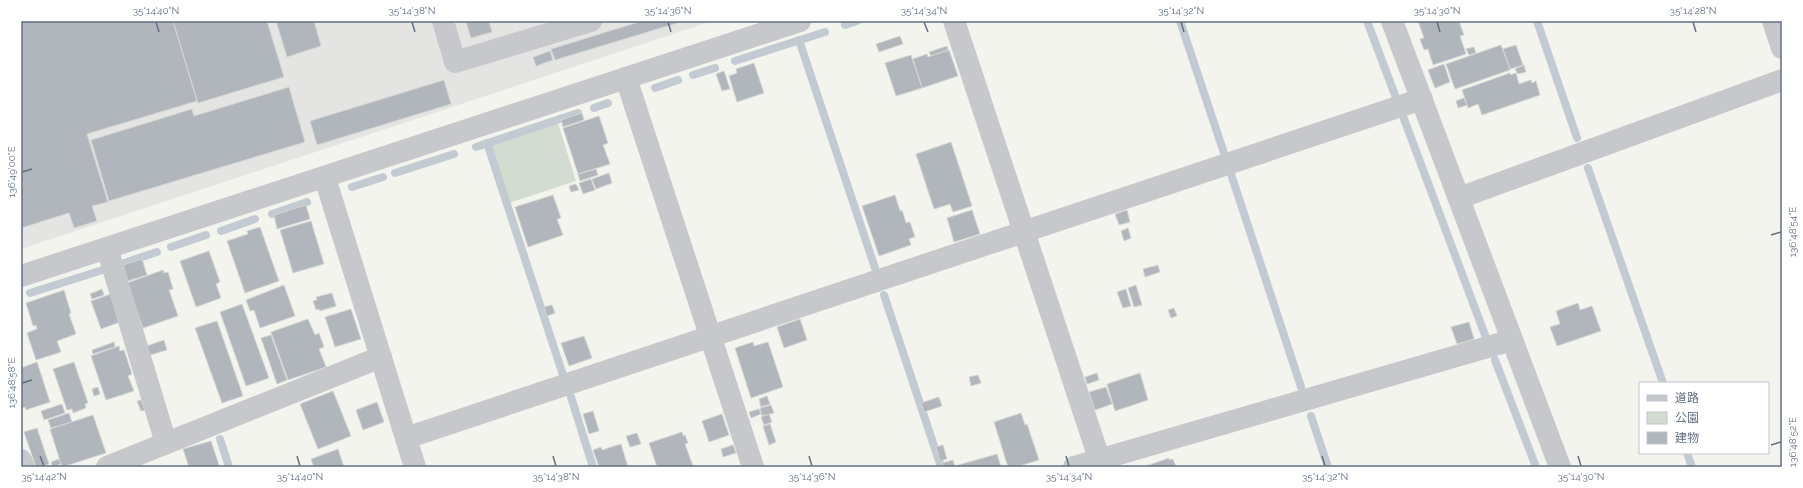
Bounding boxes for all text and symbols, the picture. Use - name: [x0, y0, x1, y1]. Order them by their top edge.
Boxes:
- text: 35°14'40"N: [133, 5, 179, 16]
- text: 35°14'38"N: [389, 5, 435, 16]
- text: 35°14'36"N: [644, 5, 692, 16]
- text: 35°14'34"N: [901, 5, 947, 16]
- text: 35°14'32"N: [1158, 5, 1204, 16]
- text: 35°14'30"N: [1413, 5, 1461, 16]
- text: 35°14'28"N: [1670, 5, 1716, 16]
- text: 136°49'00"E: [6, 146, 17, 198]
- text: 136°48'54"E: [1787, 207, 1798, 257]
- text: 136°48'58"E: [6, 357, 17, 409]
- legend: [1639, 382, 1769, 454]
- text: 道路: [1675, 391, 1699, 405]
- text: 公園: [1675, 411, 1699, 425]
- text: 136°48'52"E: [1787, 417, 1798, 467]
- text: 建物: [1675, 431, 1699, 445]
- text: 35°14'42"N: [21, 471, 67, 482]
- text: 35°14'40"N: [277, 471, 323, 482]
- text: 35°14'38"N: [533, 471, 579, 482]
- text: 35°14'36"N: [788, 471, 836, 482]
- text: 35°14'34"N: [1046, 471, 1092, 482]
- text: 35°14'32"N: [1302, 471, 1348, 482]
- text: 35°14'30"N: [1557, 471, 1605, 482]

